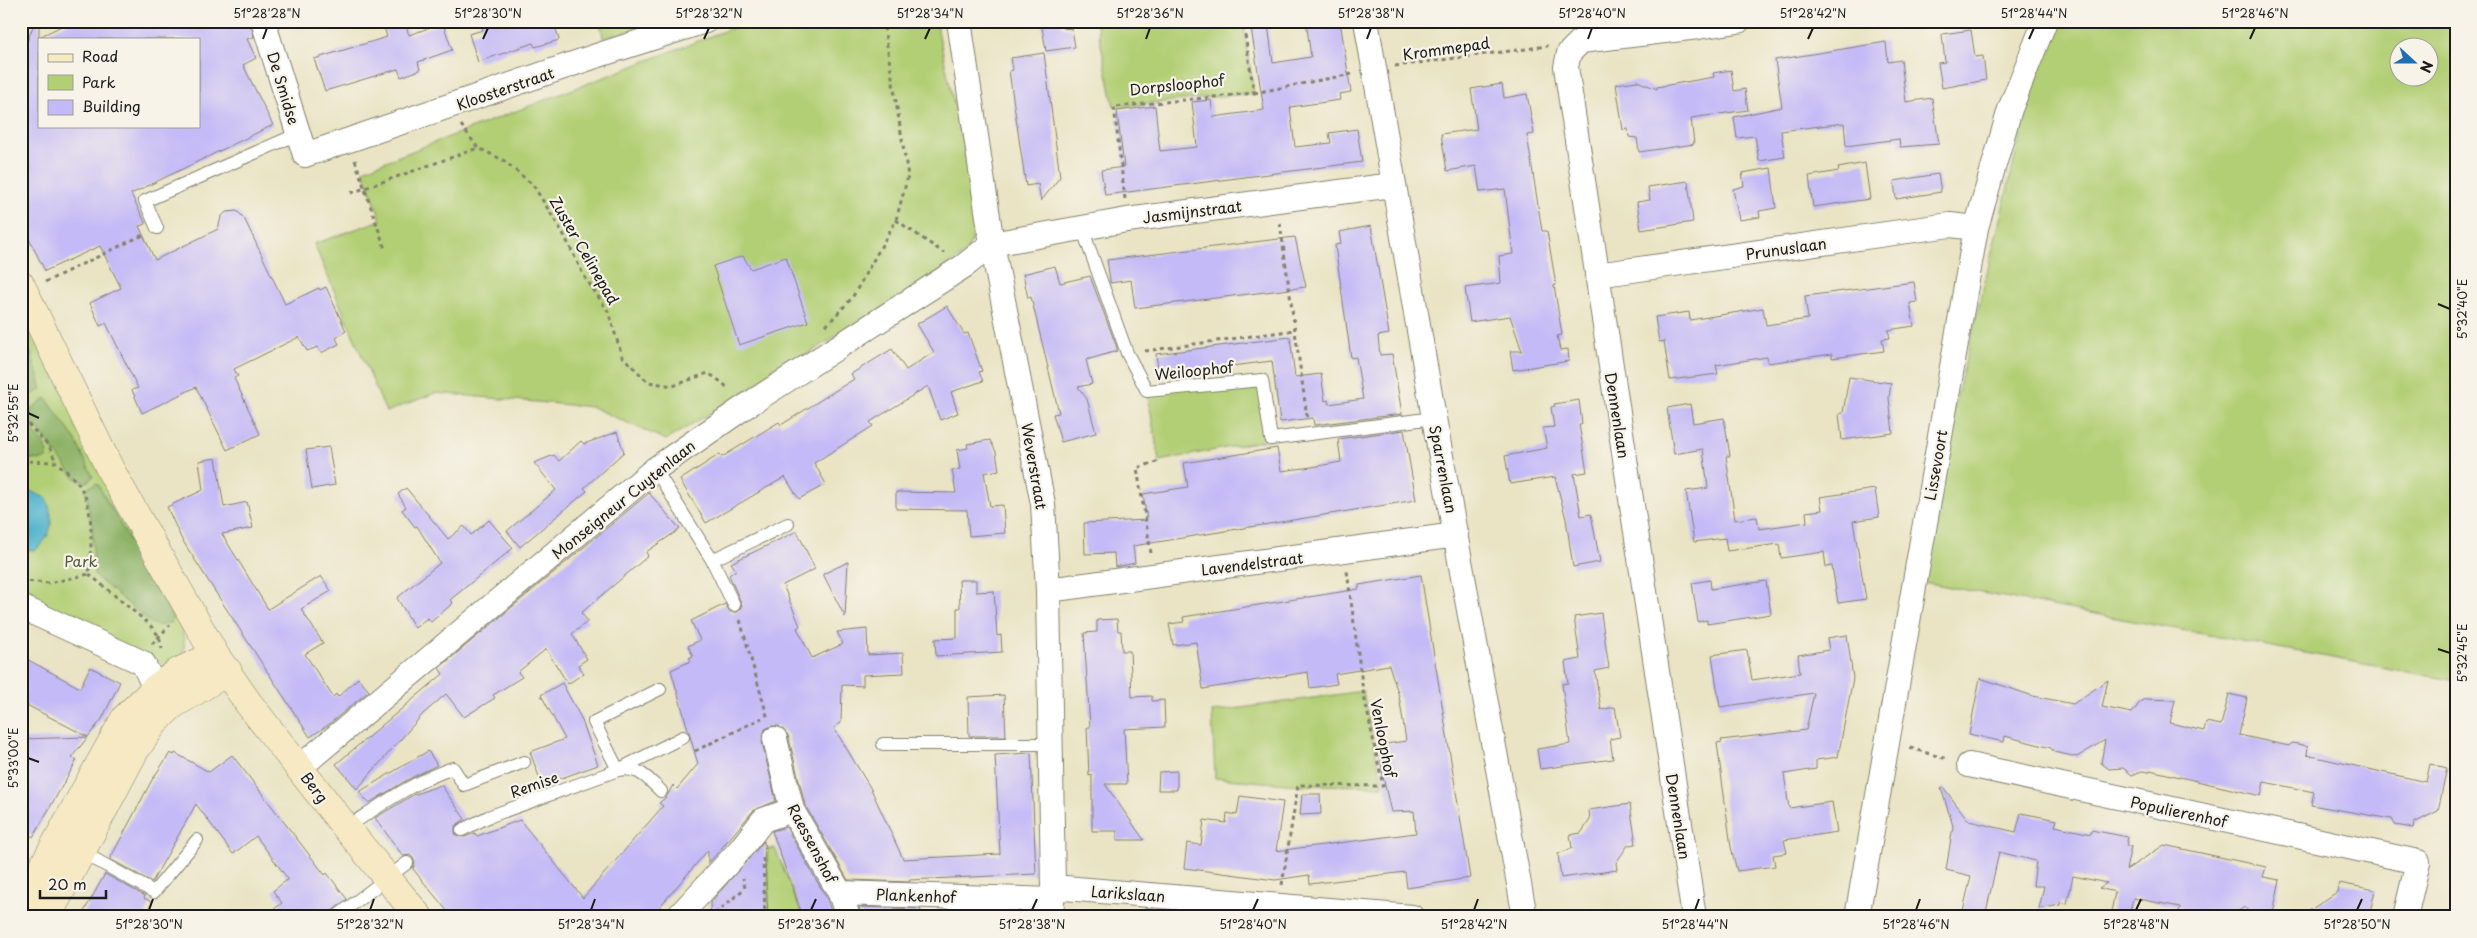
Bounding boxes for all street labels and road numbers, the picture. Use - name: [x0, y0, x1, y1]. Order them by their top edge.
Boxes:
- street label: Krommepad: [1401, 31, 1491, 65]
- street label: De Smidse: [262, 49, 306, 127]
- street label: Kloosterstraat: [453, 61, 557, 115]
- street label: Dorpsloophof: [1128, 67, 1227, 100]
- street label: Zuster Celinepad: [545, 191, 625, 309]
- street label: Jasmijnstraat: [1141, 194, 1243, 228]
- street label: Prunuslaan: [1744, 231, 1828, 265]
- street label: Weiloophof: [1153, 354, 1236, 386]
- street label: Dennenlaan: [1600, 370, 1636, 460]
- street label: Weverstraat: [1016, 421, 1054, 511]
- street label: Sparrenlaan: [1424, 423, 1464, 515]
- street label: Lissevoort: [1917, 428, 1953, 502]
- street label: Monseigneur Cuytenlaan: [546, 434, 700, 564]
- street label: Lavendelstraat: [1200, 545, 1304, 581]
- street label: Venloophof: [1365, 697, 1403, 781]
- street label: Remise: [507, 765, 561, 803]
- street label: Berg: [296, 767, 334, 807]
- street label: Dennenlaan: [1661, 771, 1697, 861]
- street label: Populierenhof: [2128, 790, 2231, 833]
- street label: Raessenshof: [782, 799, 844, 888]
- street label: Larikslaan: [1090, 879, 1166, 907]
- street label: Plankenhof: [876, 882, 958, 908]

